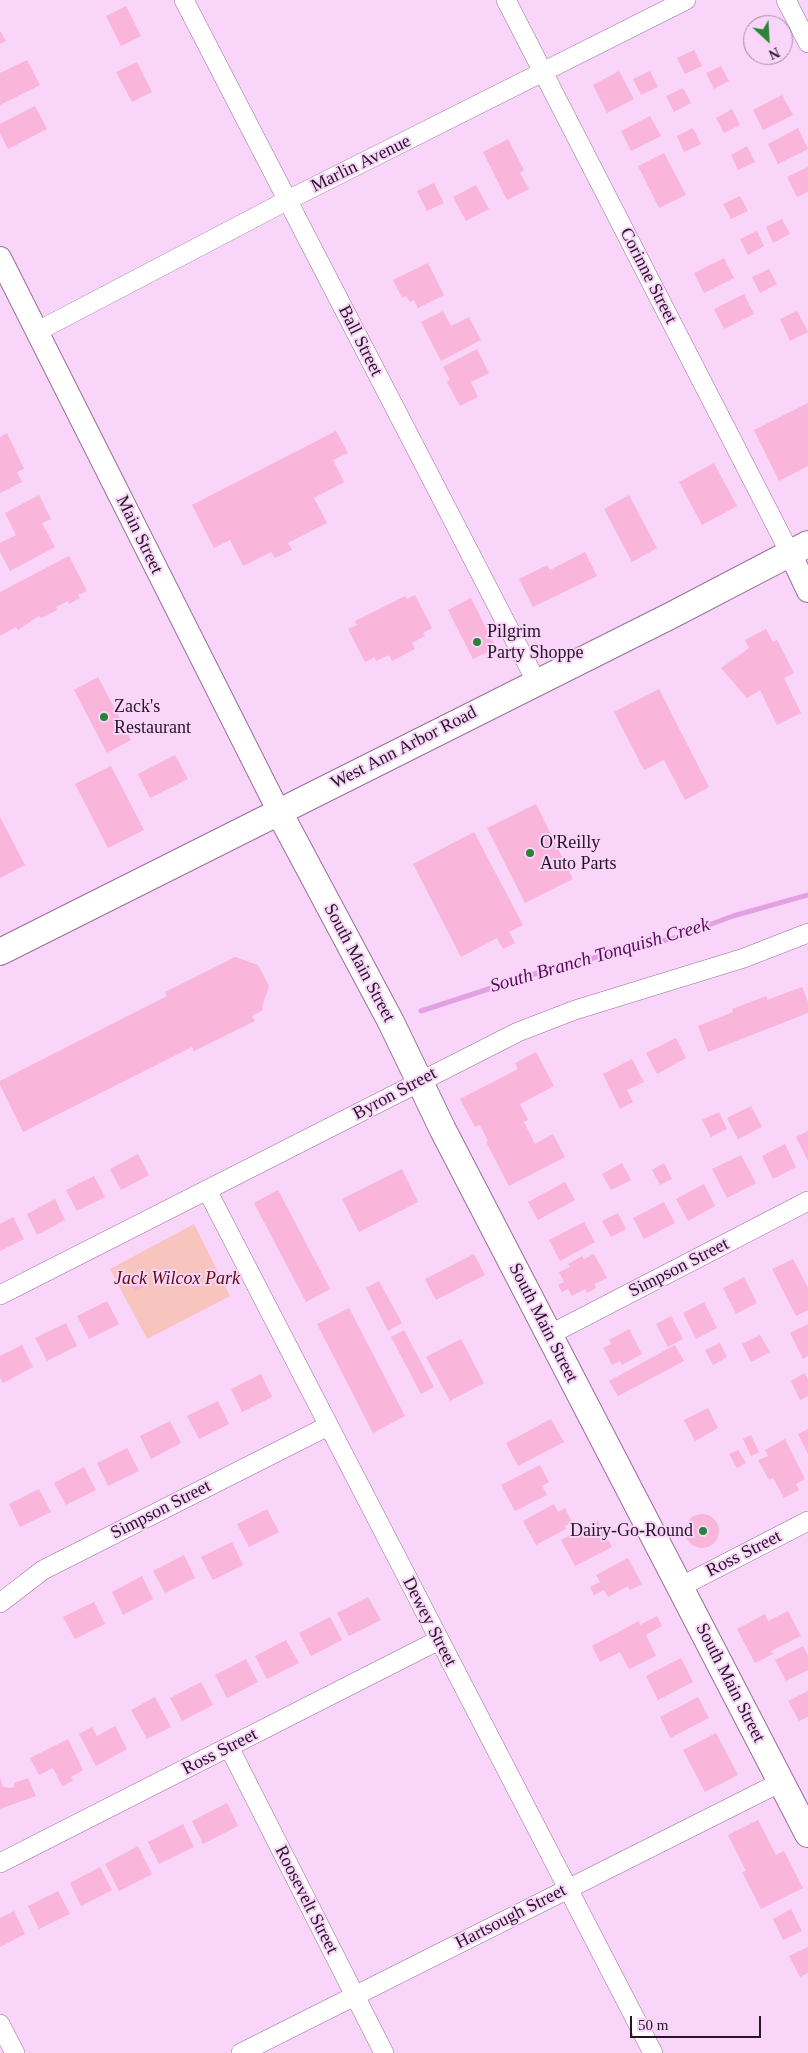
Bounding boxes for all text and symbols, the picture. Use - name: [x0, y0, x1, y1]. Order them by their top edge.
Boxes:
- north arrow: [743, 15, 793, 65]
- text: N: [766, 44, 782, 62]
- street label: Marlin Avenue: [308, 131, 414, 197]
- street label: Corinne Street: [615, 225, 681, 327]
- street label: Ball Street: [333, 302, 387, 380]
- street label: Main Street: [111, 492, 167, 578]
- place label: Pilgrim Party Shoppe: [487, 621, 583, 664]
- marker: Pilgrim Party Shoppe: [471, 636, 483, 648]
- place label: Zack's Restaurant: [114, 696, 191, 739]
- street label: West Ann Arbor Road: [327, 702, 481, 794]
- marker: Zack's Restaurant: [98, 711, 110, 723]
- place label: O'Reilly Auto Parts: [540, 832, 616, 874]
- marker: O'Reilly Auto Parts: [524, 847, 536, 859]
- street label: South Main Street: [319, 900, 399, 1026]
- water label: South Branch Tonquish Creek: [488, 914, 712, 998]
- street label: Byron Street: [350, 1063, 440, 1125]
- street label: Simpson Street: [625, 1234, 733, 1302]
- street label: South Main Street: [504, 1260, 582, 1386]
- park label: Jack Wilcox Park: [114, 1268, 240, 1290]
- street label: Simpson Street: [107, 1476, 215, 1544]
- place label: Dairy-Go-Round: [570, 1520, 693, 1542]
- marker: Dairy-Go-Round: [697, 1525, 709, 1537]
- street label: Ross Street: [703, 1526, 785, 1582]
- street label: Dewey Street: [397, 1574, 461, 1670]
- street label: South Main Street: [691, 1620, 769, 1746]
- street label: Ross Street: [179, 1724, 261, 1780]
- street label: Roosevelt Street: [269, 1842, 343, 1958]
- street label: Hartsough Street: [452, 1880, 570, 1954]
- scale bar: [633, 2006, 764, 2038]
- text: 50 m: [638, 2017, 668, 2033]

